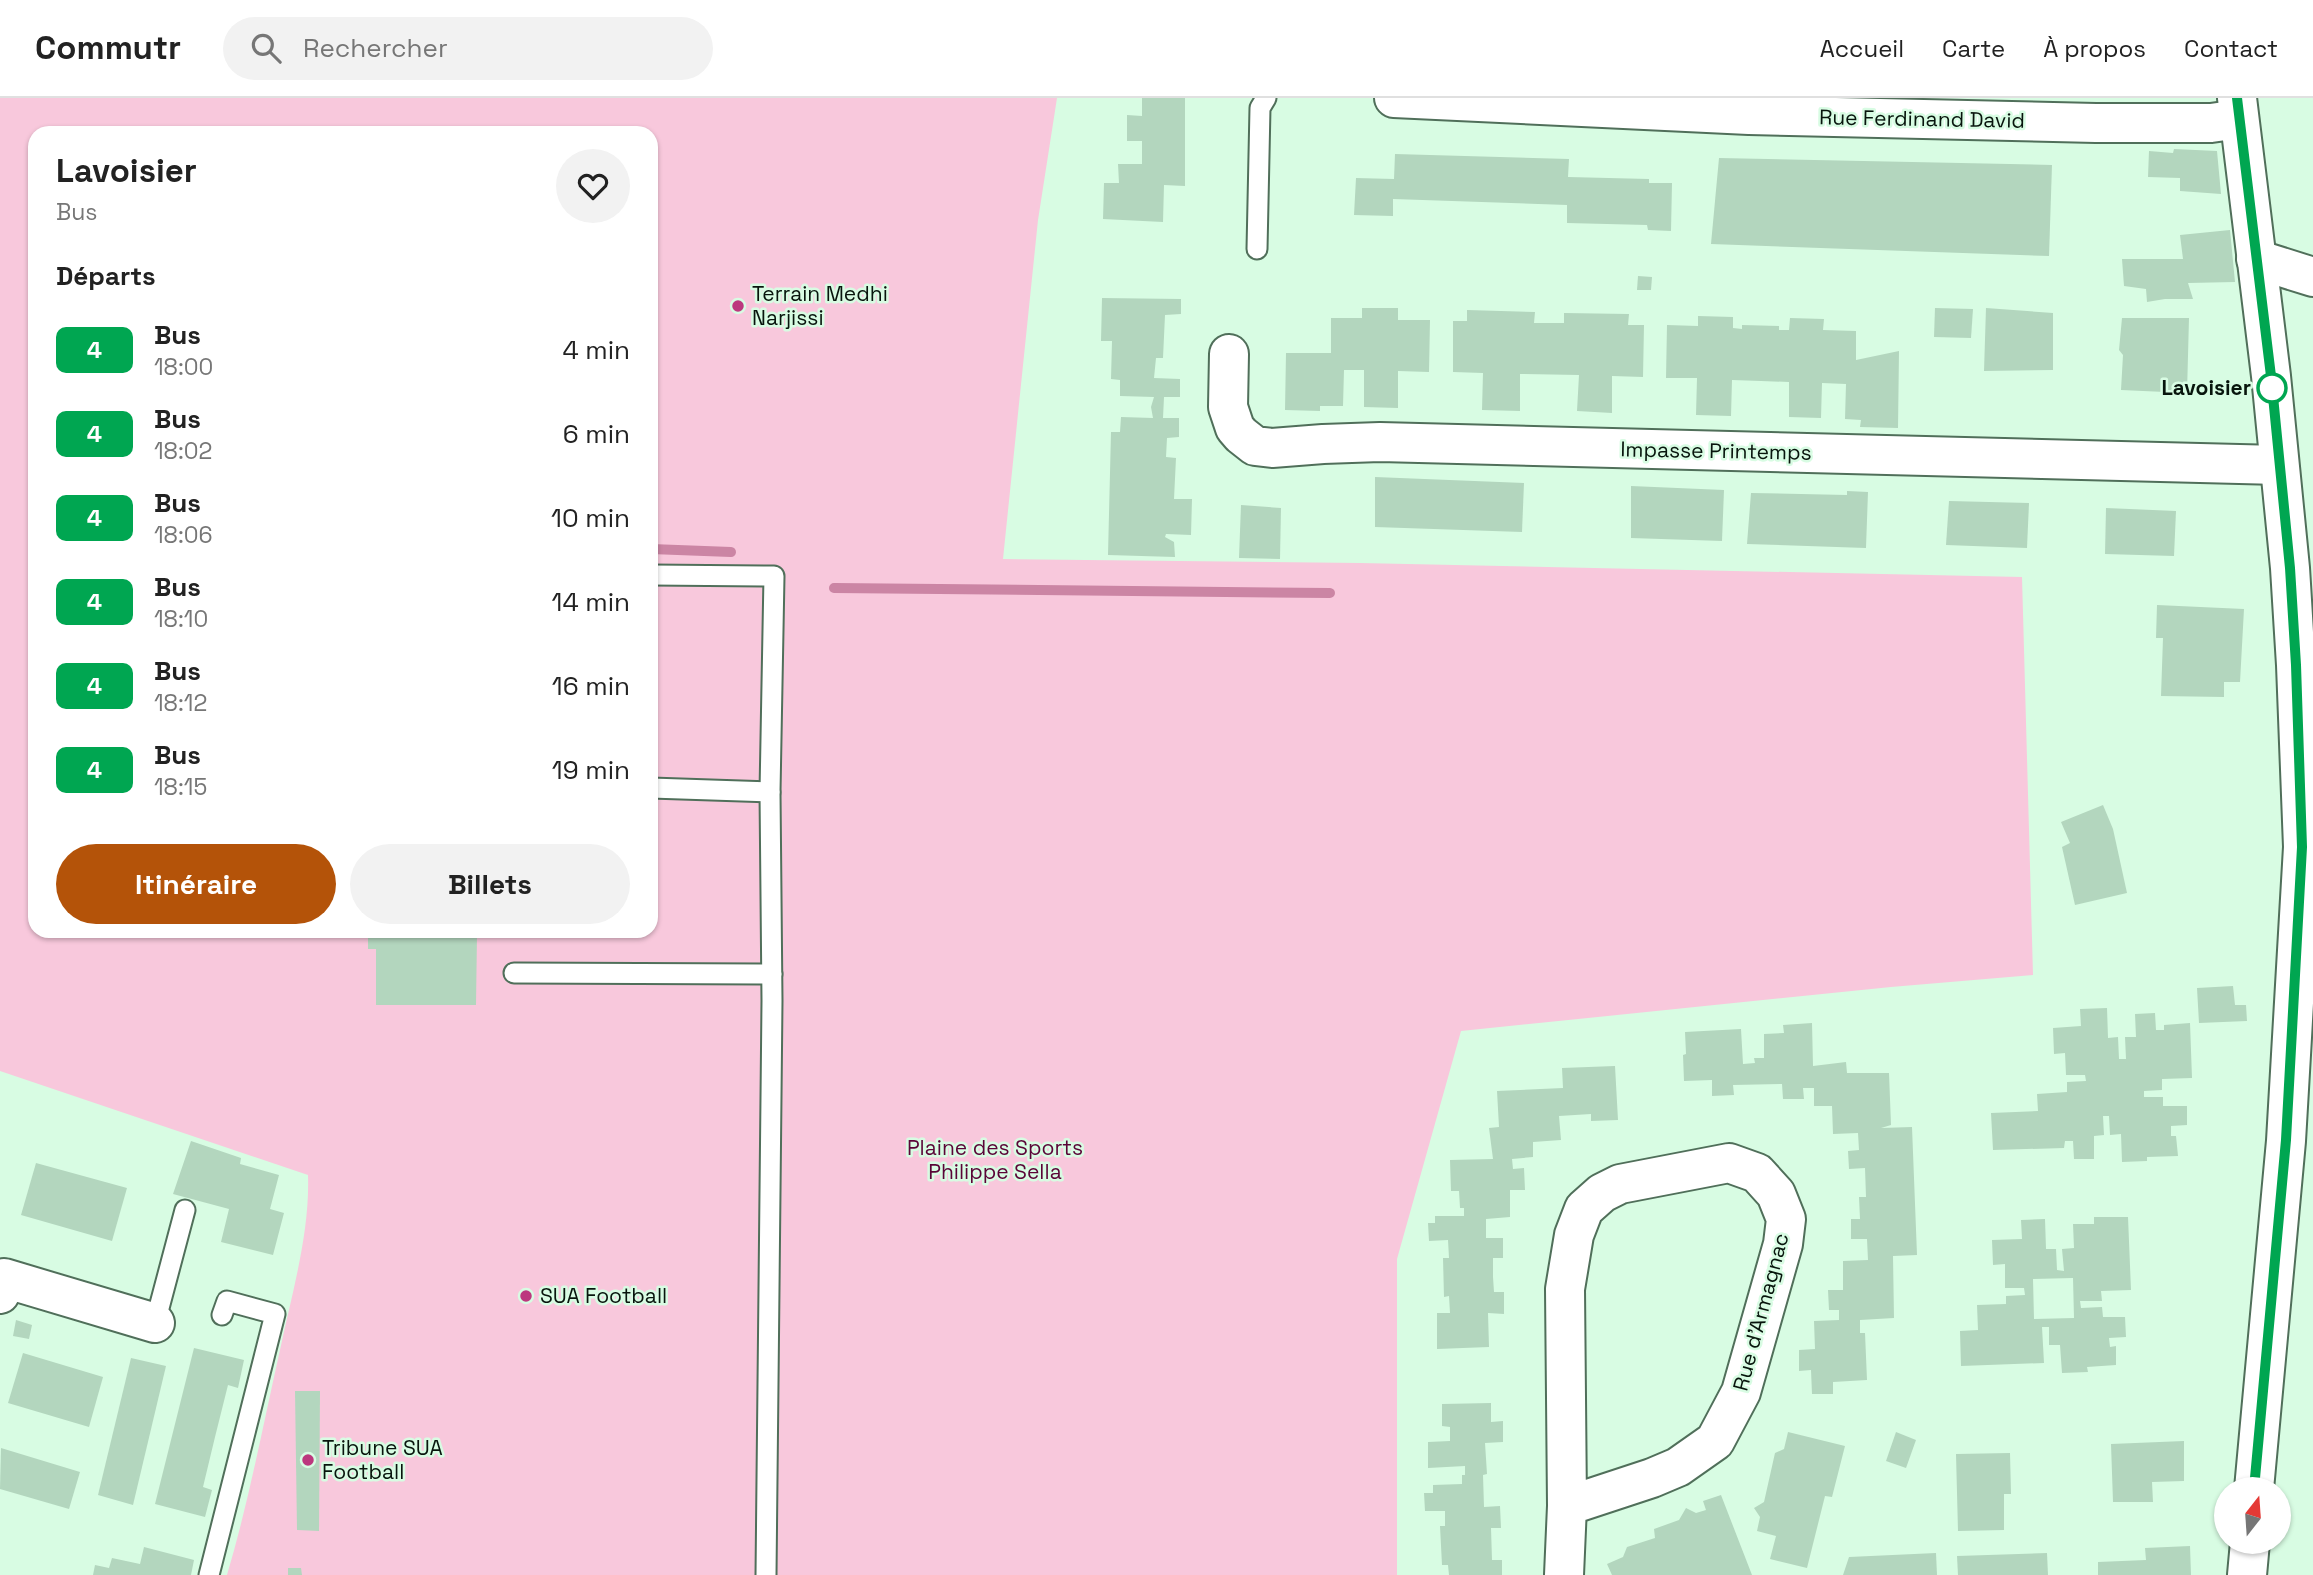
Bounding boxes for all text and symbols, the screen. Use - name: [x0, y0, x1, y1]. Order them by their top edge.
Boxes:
- search box: [223, 17, 713, 80]
- text: Commutr: [35, 27, 181, 69]
- icon: search: [247, 29, 285, 67]
- text: Rechercher: [303, 31, 448, 65]
- text: Accueil: [1820, 33, 1904, 64]
- text: Carte: [1942, 33, 2005, 64]
- text: À propos: [2043, 33, 2146, 64]
- text: Contact: [2184, 33, 2278, 64]
- street label: Rue Ferdinand David: [1819, 103, 2025, 134]
- button: heart: [556, 149, 630, 223]
- text: Lavoisier: [56, 150, 197, 192]
- text: Bus: [56, 197, 97, 227]
- text: Départs: [56, 259, 156, 293]
- place label: Terrain Medhi Narjissi: [752, 280, 888, 331]
- marker: Terrain Medhi Narjissi: [730, 298, 746, 314]
- text: Bus: [154, 318, 201, 352]
- text: 4 min: [562, 333, 630, 367]
- text: 4: [87, 334, 102, 365]
- text: 18:00: [154, 352, 213, 382]
- marker: Lavoisier: [2257, 373, 2287, 403]
- place label: Lavoisier: [2161, 374, 2251, 401]
- text: Bus: [154, 402, 201, 436]
- text: 6 min: [563, 417, 630, 451]
- text: 4: [87, 418, 102, 449]
- street label: Impasse Printemps: [1620, 435, 1812, 466]
- text: 18:02: [154, 436, 212, 466]
- text: Bus: [154, 486, 201, 520]
- text: 10 min: [551, 501, 630, 535]
- text: 4: [87, 502, 102, 533]
- text: 18:06: [154, 520, 213, 550]
- text: Bus: [154, 570, 201, 604]
- text: 14 min: [552, 585, 630, 619]
- text: 4: [87, 586, 102, 617]
- text: 18:10: [154, 604, 208, 634]
- text: Bus: [154, 654, 201, 688]
- text: 16 min: [552, 669, 630, 703]
- text: 4: [87, 670, 102, 701]
- text: 18:12: [154, 688, 207, 718]
- text: Bus: [154, 738, 201, 772]
- text: 19 min: [552, 753, 630, 787]
- text: 4: [87, 754, 102, 785]
- text: 18:15: [154, 772, 207, 802]
- button: Itinéraire: [56, 844, 336, 924]
- button: Billets: [350, 844, 630, 924]
- park label: Plaine des Sports Philippe Sella: [907, 1134, 1083, 1185]
- street label: Rue d'Armagnac: [1726, 1230, 1795, 1394]
- place label: SUA Football: [540, 1282, 667, 1309]
- marker: SUA Football: [518, 1288, 534, 1304]
- place label: Tribune SUA Football: [322, 1434, 443, 1485]
- marker: Tribune SUA Football: [300, 1452, 316, 1468]
- north arrow: [2214, 1477, 2291, 1554]
- map controls: [2214, 1477, 2291, 1554]

